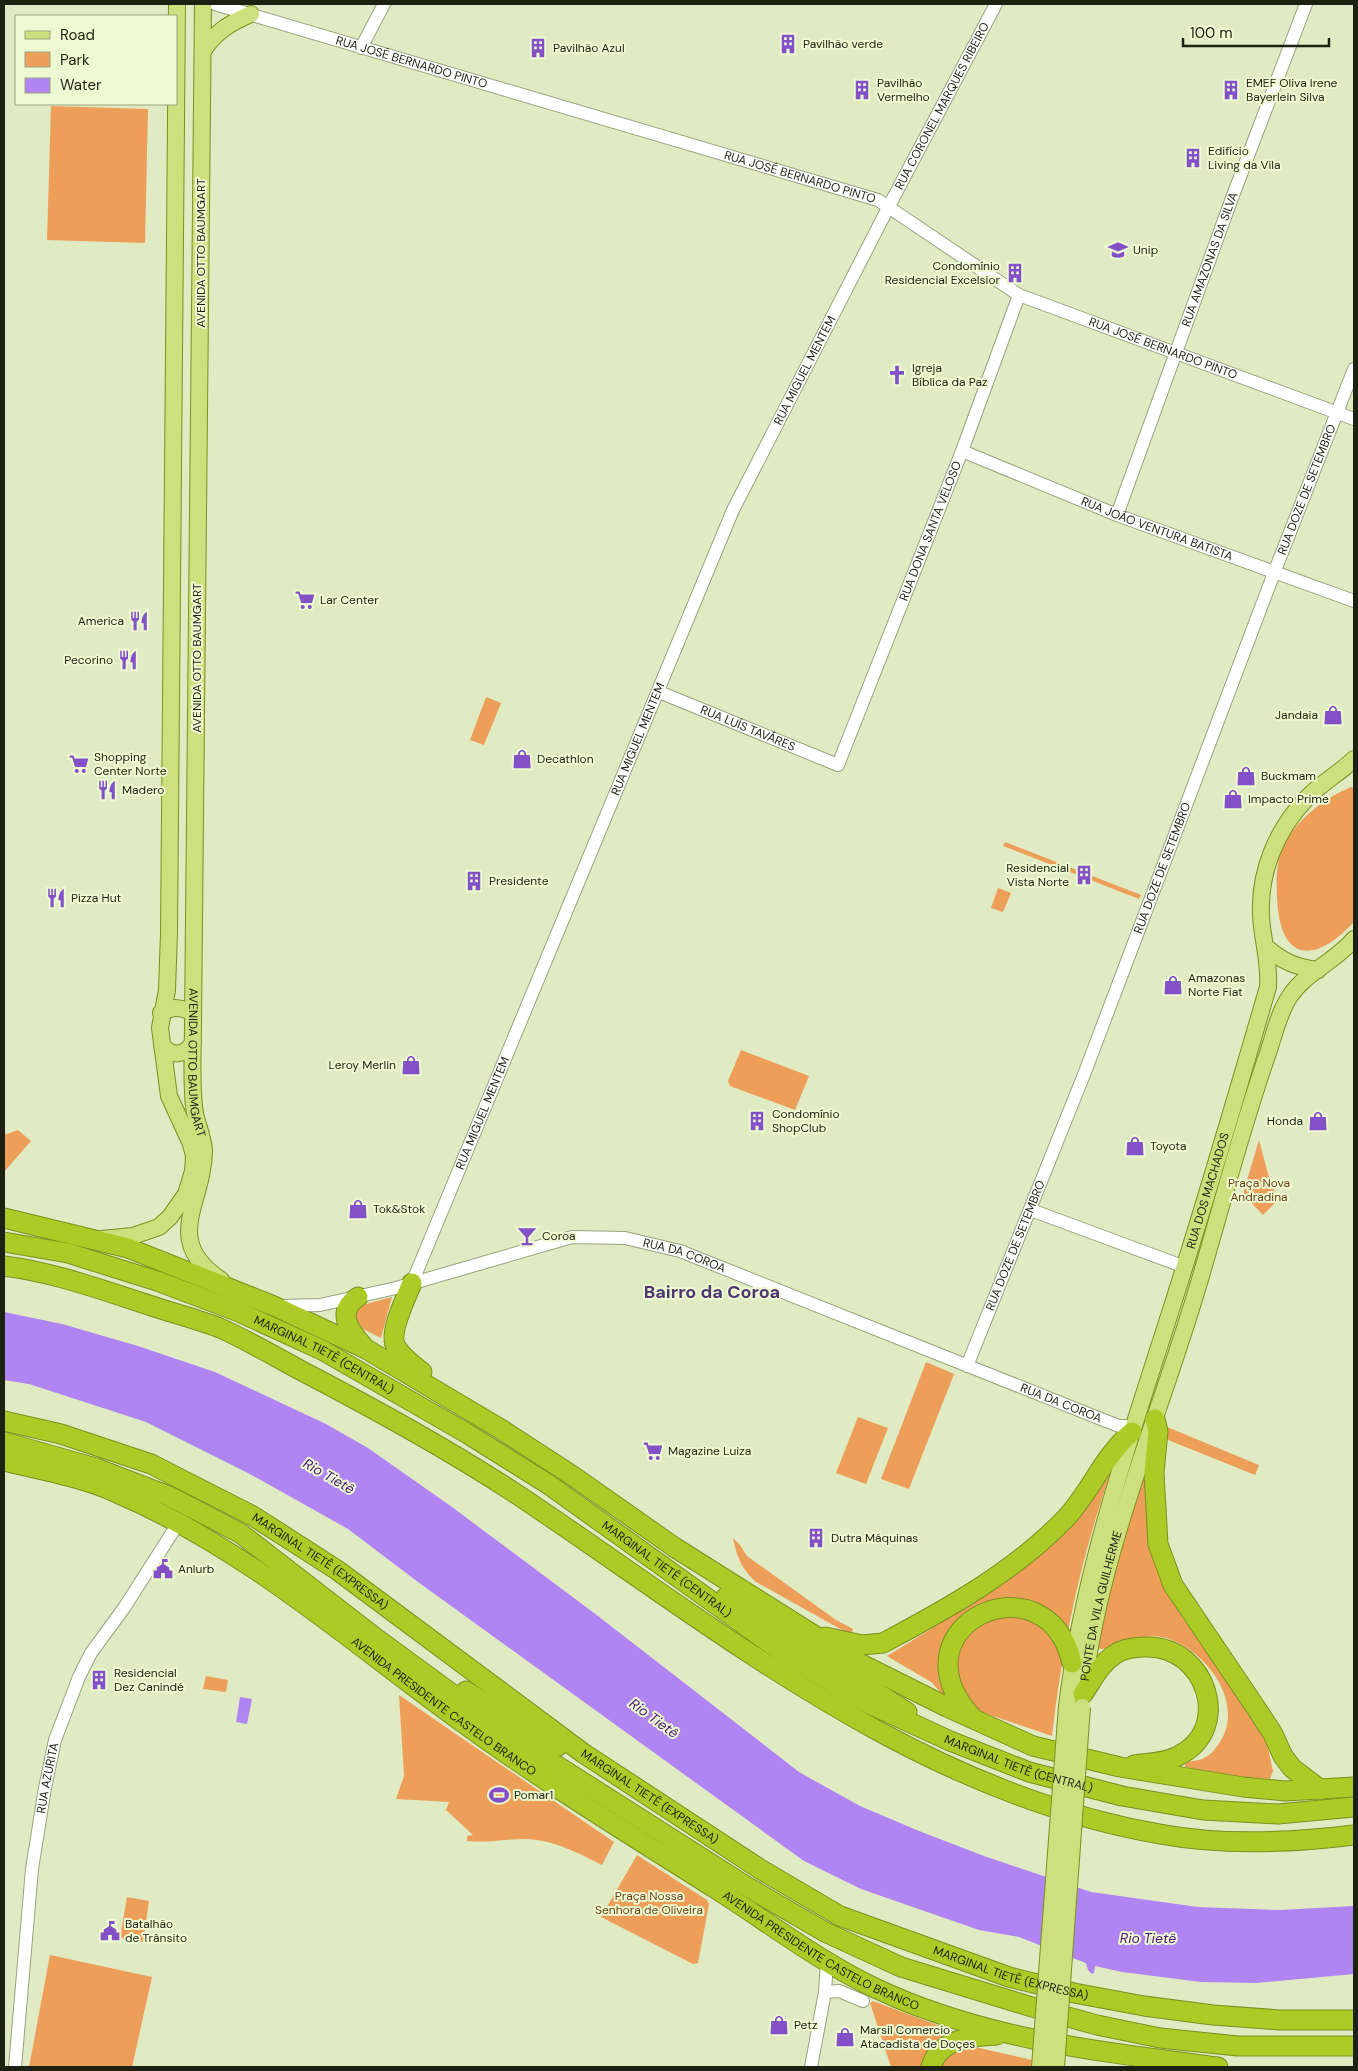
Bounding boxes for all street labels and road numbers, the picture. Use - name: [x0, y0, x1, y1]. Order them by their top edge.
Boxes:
- street label: RUA CORONEL MARQUES RIBEIRO: [891, 19, 993, 192]
- street label: RUA JOSÉ BERNARDO PINTO: [334, 32, 489, 92]
- street label: RUA JOSÉ BERNARDO PINTO: [722, 147, 878, 207]
- street label: AVENIDA OTTO BAUMGART: [193, 178, 209, 328]
- street label: RUA AMAZONAS DA SILVA: [1178, 190, 1242, 329]
- street label: RUA MIGUEL MENTEM: [770, 313, 839, 428]
- street label: RUA JOSÉ BERNARDO PINTO: [1087, 314, 1240, 383]
- street label: RUA DOZE DE SETEMBRO: [1274, 422, 1340, 557]
- street label: RUA DONA SANTA VELOSO: [896, 459, 965, 603]
- street label: RUA JOÃO VENTURA BATISTA: [1079, 493, 1235, 564]
- street label: AVENIDA OTTO BAUMGART: [189, 583, 205, 733]
- street label: RUA MIGUEL MENTEM: [607, 680, 668, 798]
- street label: RUA LUÍS TAVÁRES: [698, 702, 798, 755]
- street label: RUA DOZE DE SETEMBRO: [1130, 800, 1194, 936]
- street label: AVENIDA OTTO BAUMGART: [184, 988, 209, 1139]
- street label: RUA MIGUEL MENTEM: [452, 1054, 513, 1172]
- street label: RUA DOS MACHADOS: [1183, 1131, 1233, 1251]
- street label: RUA DOZE DE SETEMBRO: [982, 1178, 1049, 1313]
- street label: RUA DA COROA: [641, 1235, 728, 1276]
- street label: MARGINAL TIETÊ (CENTRAL): [251, 1312, 397, 1398]
- street label: RUA DA COROA: [1018, 1380, 1104, 1427]
- street label: MARGINAL TIETÊ (EXPRESSA): [249, 1510, 392, 1613]
- street label: MARGINAL TIETÊ (CENTRAL): [599, 1517, 735, 1621]
- street label: PONTE DA VILA GUILHERME: [1077, 1529, 1126, 1682]
- street label: AVENIDA PRESIDENTE CASTELO BRANCO: [348, 1634, 539, 1780]
- street label: MARGINAL TIETÊ (CENTRAL): [942, 1731, 1095, 1796]
- street label: RUA AZURITA: [33, 1741, 62, 1815]
- street label: MARGINAL TIETÊ (EXPRESSA): [578, 1746, 722, 1848]
- street label: AVENIDA PRESIDENTE CASTELO BRANCO: [719, 1887, 922, 2014]
- street label: MARGINAL TIETÊ (EXPRESSA): [931, 1942, 1090, 2003]

